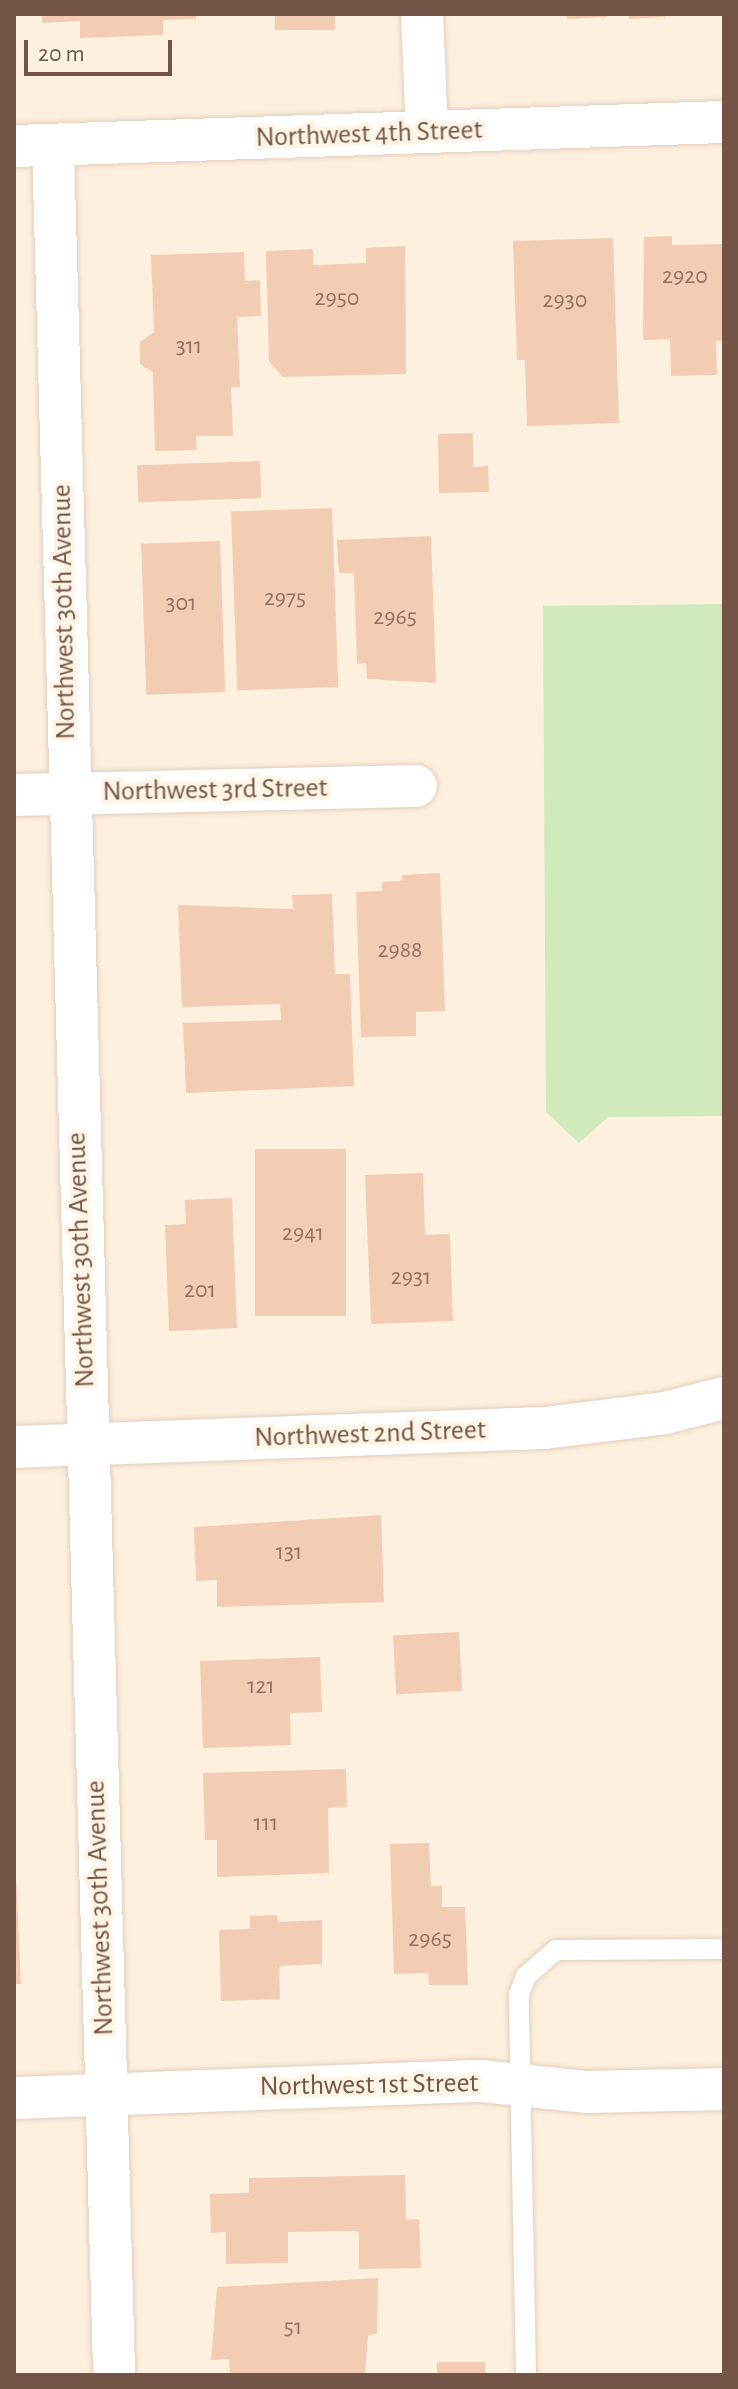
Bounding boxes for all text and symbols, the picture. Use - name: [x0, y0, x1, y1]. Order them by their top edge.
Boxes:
- scale bar: [28, 24, 176, 74]
- text: 20 m: [38, 42, 85, 66]
- street label: Northwest 4th Street: [255, 113, 483, 155]
- house number: 2920: [662, 263, 708, 291]
- house number: 2950: [315, 285, 359, 313]
- house number: 2930: [543, 287, 587, 315]
- house number: 311: [176, 333, 202, 361]
- street label: Northwest 30th Avenue: [45, 484, 83, 740]
- house number: 2975: [264, 585, 306, 613]
- house number: 301: [166, 590, 196, 618]
- house number: 2965: [373, 604, 417, 632]
- street label: Northwest 3rd Street: [102, 771, 328, 809]
- house number: 2988: [378, 937, 422, 965]
- street label: Northwest 30th Avenue: [60, 1132, 102, 1388]
- house number: 2941: [282, 1220, 324, 1248]
- house number: 2931: [391, 1264, 431, 1292]
- house number: 201: [184, 1277, 216, 1305]
- street label: Northwest 2nd Street: [254, 1413, 486, 1455]
- house number: 131: [276, 1539, 302, 1567]
- house number: 121: [247, 1673, 275, 1701]
- street label: Northwest 30th Avenue: [79, 1780, 121, 2036]
- house number: 111: [254, 1810, 278, 1838]
- house number: 2965: [408, 1926, 452, 1954]
- street label: Northwest 1st Street: [259, 2066, 479, 2104]
- house number: 51: [284, 2314, 302, 2342]

